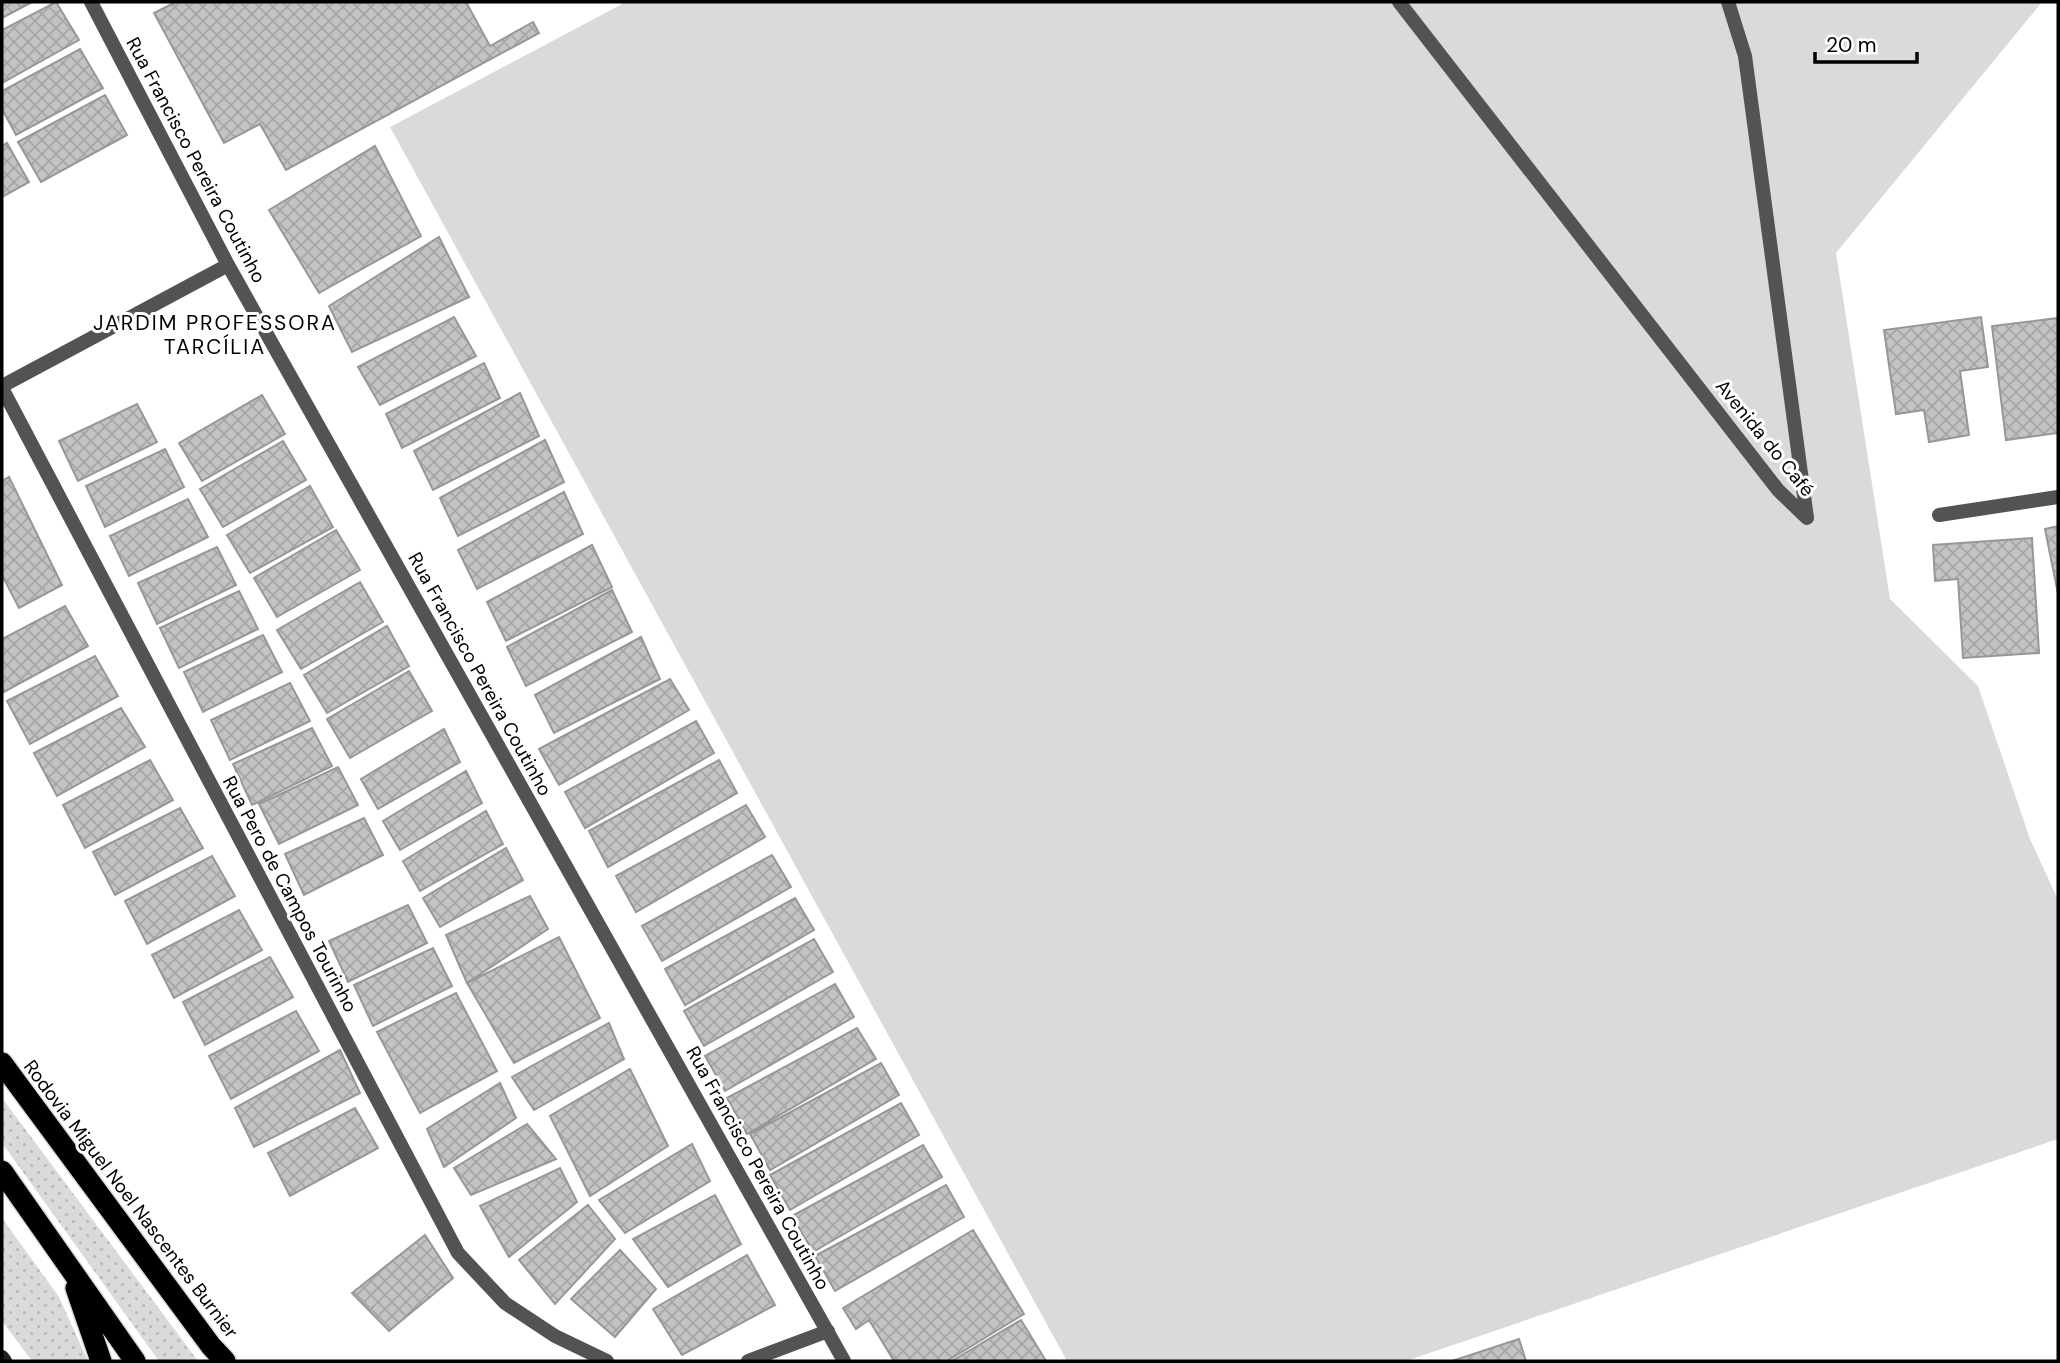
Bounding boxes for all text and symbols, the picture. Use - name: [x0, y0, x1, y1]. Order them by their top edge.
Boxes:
- scale bar: [1815, 21, 1916, 65]
- text: 20 m: [1826, 31, 1877, 59]
- street label: Rua Francisco Pereira Coutinho: [120, 33, 272, 287]
- district label: JARDIM PROFESSORA TARCÍLIA: [93, 309, 337, 361]
- street label: Avenida do Café: [1710, 374, 1820, 502]
- street label: Rua Francisco Pereira Coutinho: [402, 548, 558, 800]
- street label: Rua Pero de Campos Tourinho: [217, 772, 363, 1016]
- street label: Rua Francisco Pereira Coutinho: [680, 1042, 836, 1294]
- street label: Rodovia Miguel Noel Nascentes Burnier: [18, 1055, 244, 1343]

